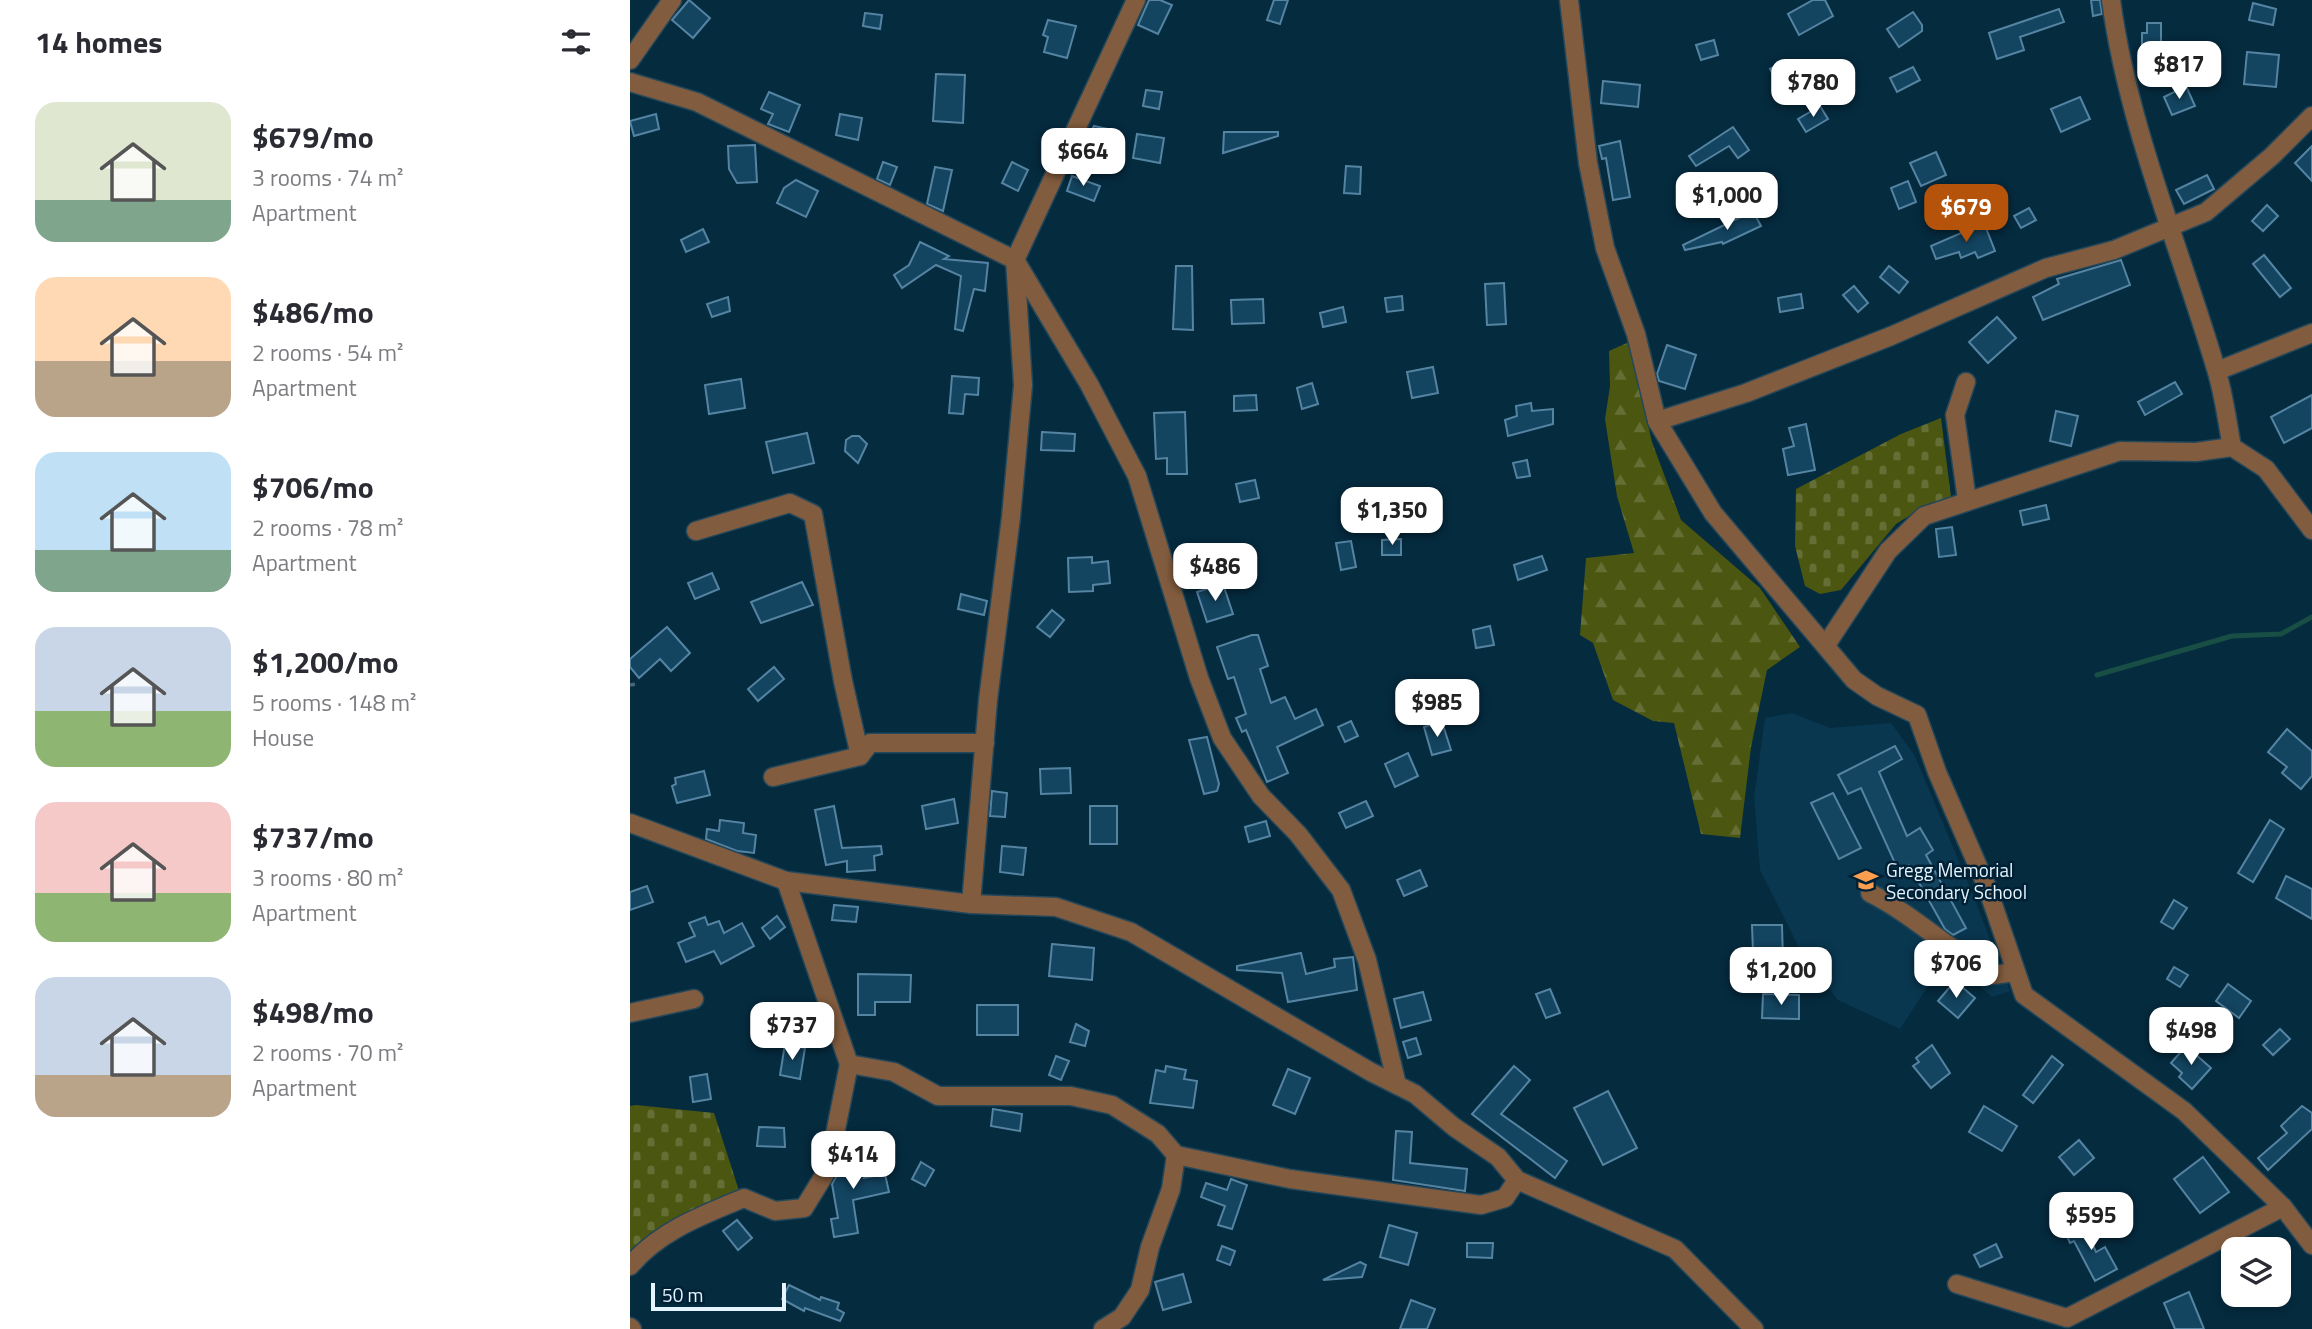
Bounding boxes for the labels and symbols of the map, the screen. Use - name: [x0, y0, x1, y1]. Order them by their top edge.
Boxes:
- pin: $817: [2138, 42, 2220, 101]
- pin: $780: [1772, 60, 1854, 119]
- pin: $664: [1042, 128, 1124, 188]
- pin: $1,000: [1670, 173, 1784, 232]
- pin: $679: [1925, 184, 2007, 244]
- pin: $1,350: [1335, 488, 1449, 547]
- pin: $486: [1174, 544, 1256, 603]
- pin: $985: [1396, 680, 1478, 739]
- place label: Gregg Memorial Secondary School: [1886, 855, 2027, 906]
- school or university icon: Gregg Memorial Secondary School: [1852, 866, 1880, 894]
- pin: $706: [1915, 940, 1997, 1000]
- pin: $1,200: [1724, 948, 1838, 1007]
- pin: $737: [751, 1002, 833, 1062]
- pin: $498: [2150, 1007, 2232, 1067]
- pin: $414: [812, 1132, 894, 1191]
- pin: $595: [2050, 1192, 2132, 1252]
- scale bar: [651, 1280, 786, 1312]

